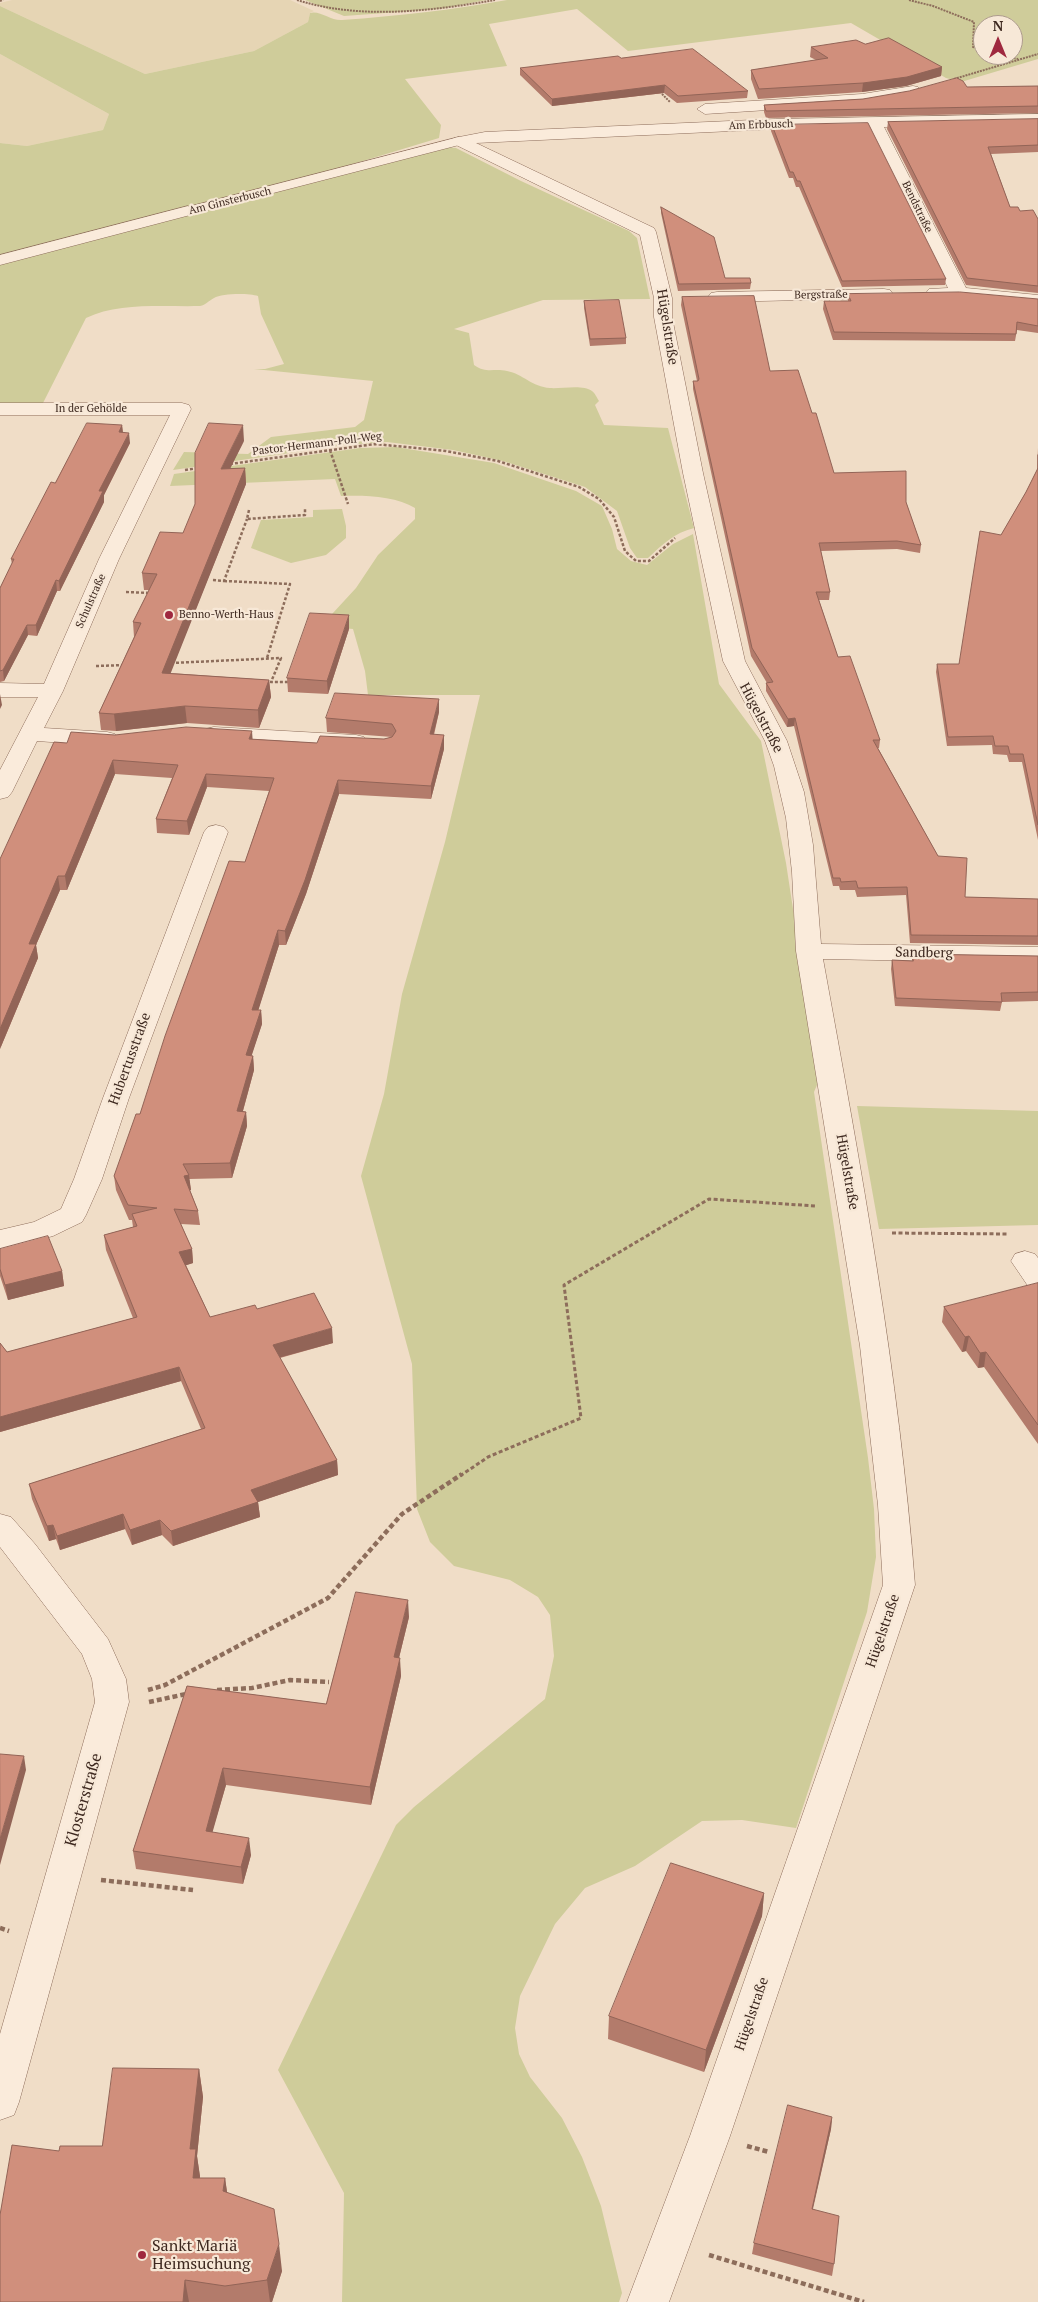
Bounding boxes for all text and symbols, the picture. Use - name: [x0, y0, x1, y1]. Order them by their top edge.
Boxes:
- north arrow: [973, 15, 1023, 65]
- text: N: [993, 16, 1003, 35]
- street label: Am Erbbusch: [728, 117, 794, 133]
- street label: Bendstraße: [899, 179, 935, 235]
- street label: Am Ginsterbusch: [187, 184, 273, 218]
- street label: Hügelstraße: [653, 288, 681, 366]
- street label: Bergstraße: [794, 288, 848, 302]
- street label: In der Gehölde: [55, 402, 127, 416]
- street label: Pastor-Hermann-Poll-Weg: [252, 430, 382, 458]
- street label: Schulstraße: [73, 572, 109, 630]
- place label: Benno-Werth-Haus: [179, 608, 274, 622]
- marker: Benno-Werth-Haus: [163, 609, 175, 621]
- street label: Hügelstraße: [736, 680, 786, 756]
- street label: Sandberg: [895, 944, 953, 962]
- street label: Hubertusstraße: [105, 1010, 155, 1108]
- street label: Hügelstraße: [832, 1133, 862, 1211]
- street label: Hügelstraße: [863, 1592, 903, 1670]
- street label: Klosterstraße: [61, 1751, 107, 1849]
- street label: Hügelstraße: [732, 1975, 772, 2053]
- place label: Sankt Mariä Heimsuchung: [152, 2236, 250, 2274]
- marker: Sankt Mariä Heimsuchung: [136, 2249, 148, 2261]

